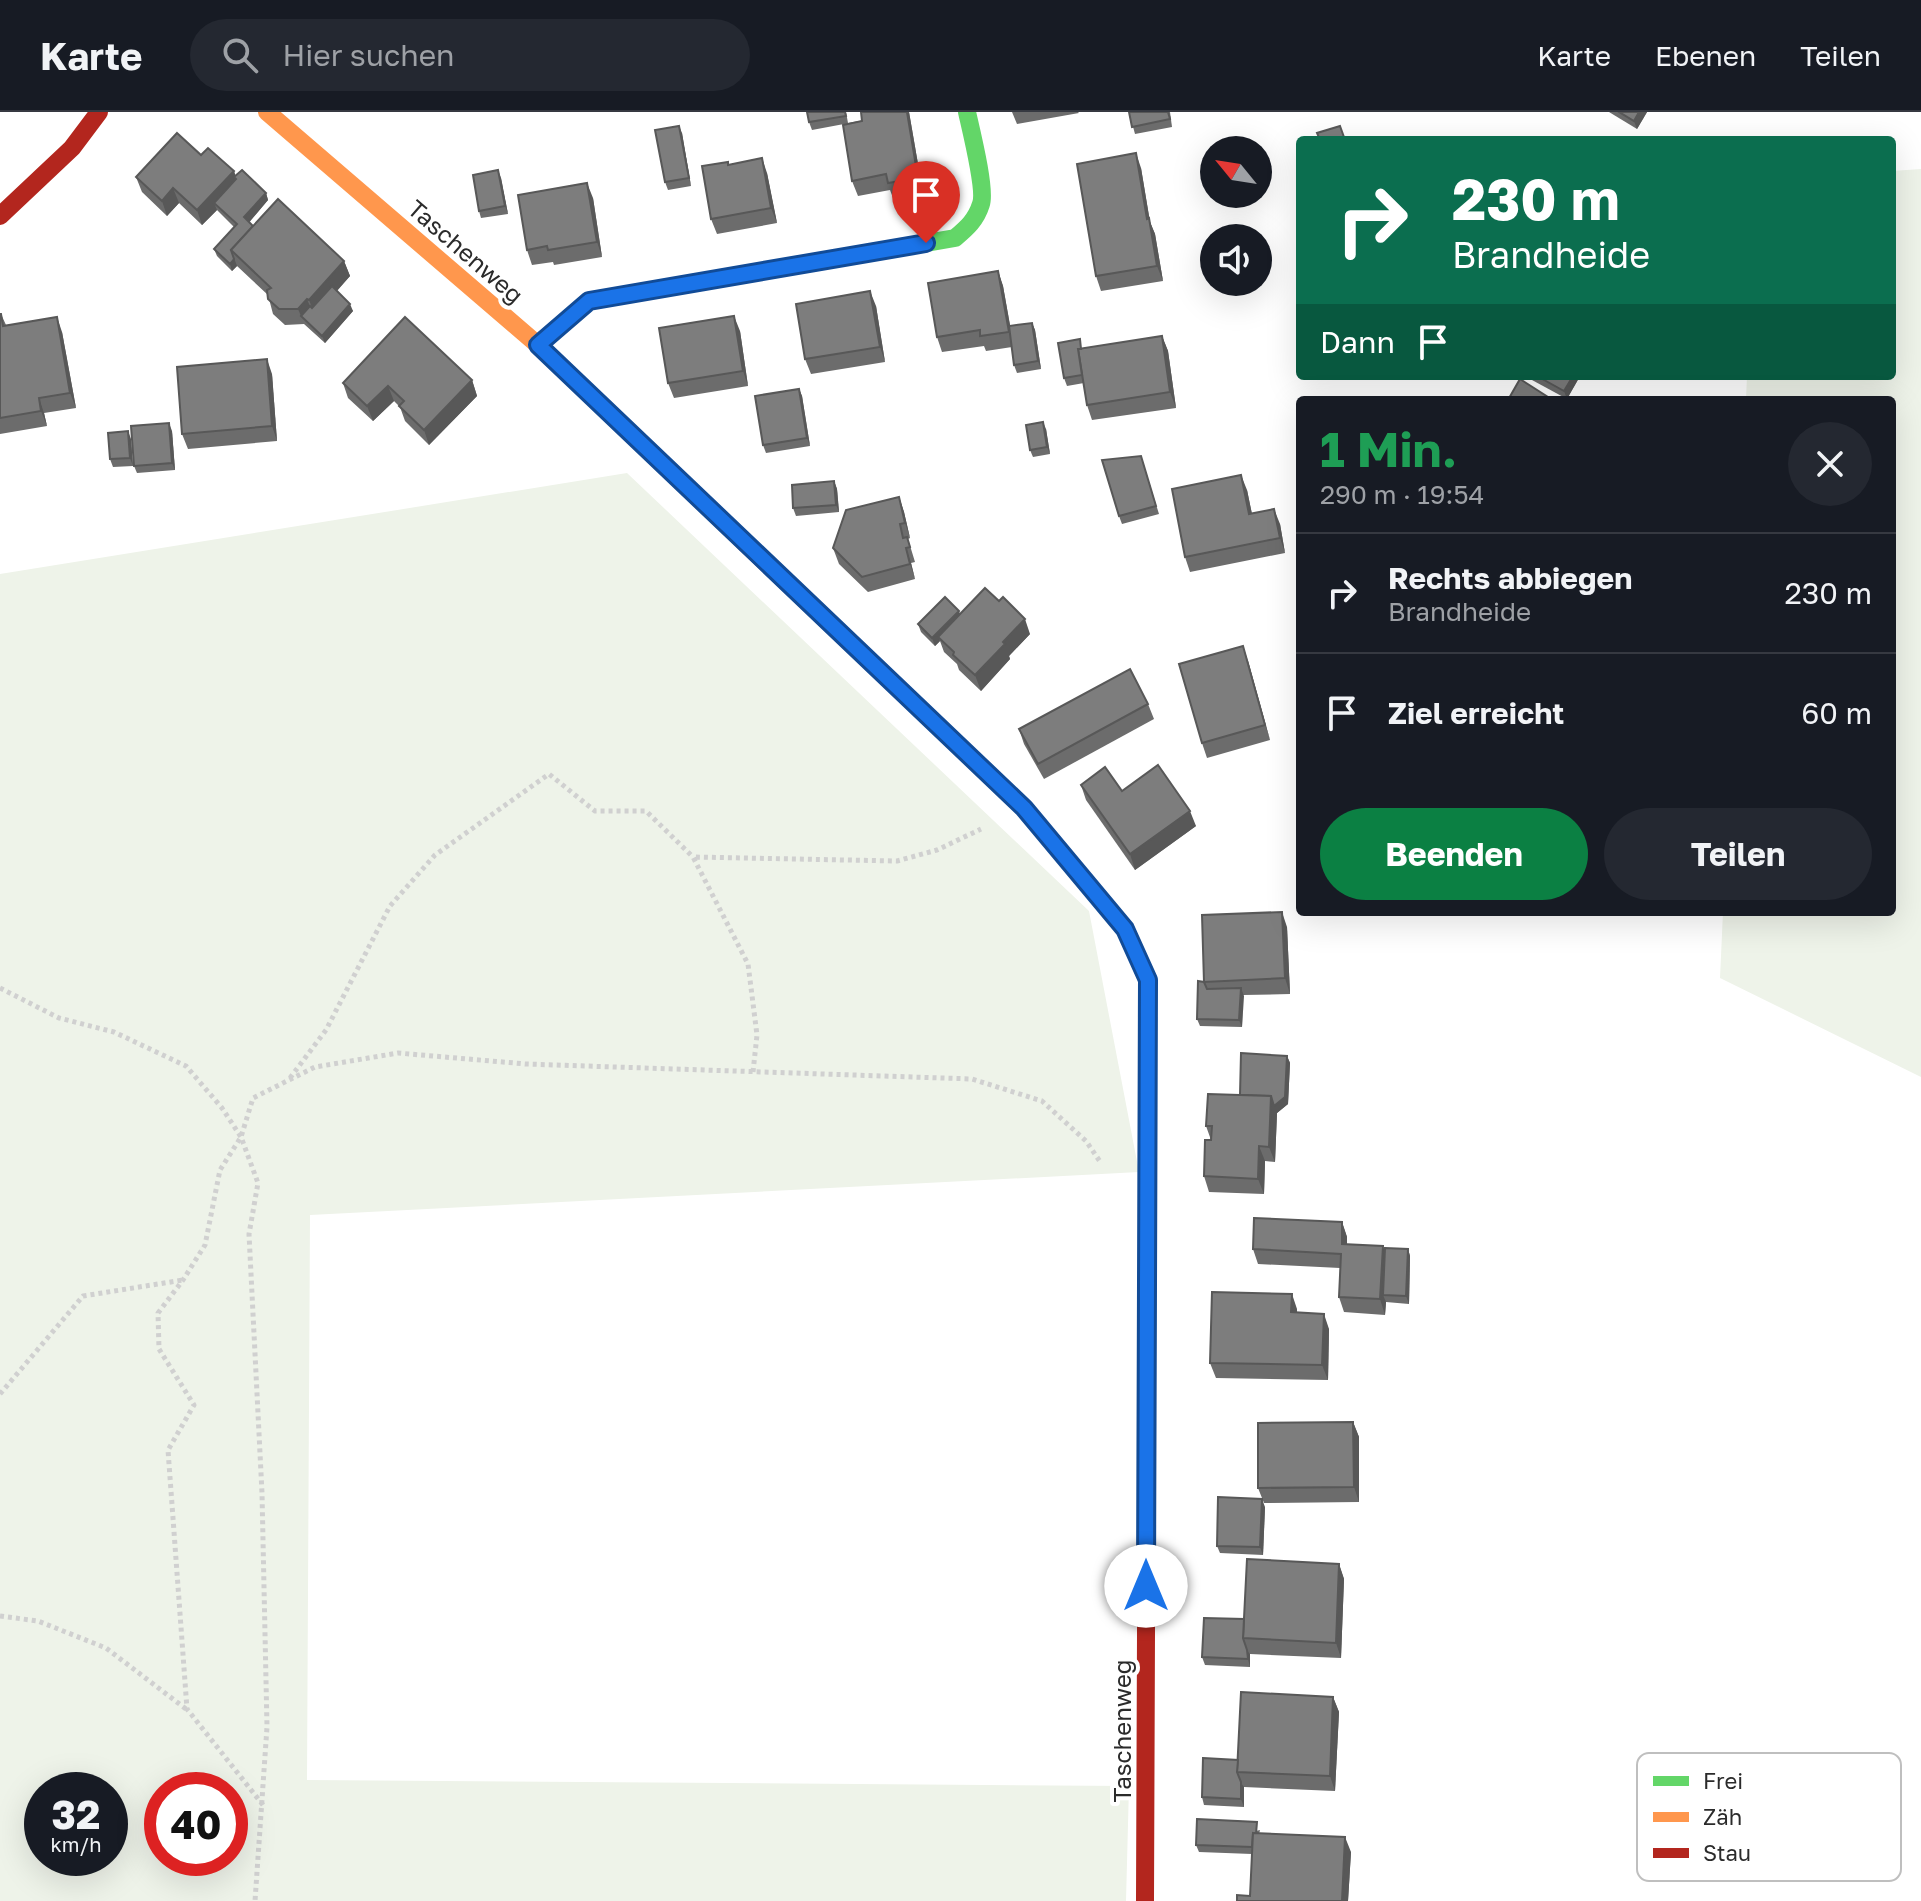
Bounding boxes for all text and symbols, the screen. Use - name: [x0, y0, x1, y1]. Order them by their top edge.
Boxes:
- search box: [190, 19, 750, 91]
- text: Karte: [40, 33, 142, 78]
- icon: search: [218, 33, 262, 77]
- text: Hier suchen: [282, 37, 455, 73]
- text: Karte: [1537, 39, 1611, 72]
- text: Ebenen: [1655, 39, 1756, 72]
- text: Teilen: [1800, 39, 1881, 72]
- north arrow: [1200, 136, 1272, 208]
- map controls: [1200, 136, 1272, 296]
- pin: [892, 161, 960, 243]
- text: 230 m: [1452, 165, 1620, 232]
- icon: right: [1320, 168, 1424, 272]
- icon: arrive: [904, 173, 948, 217]
- street label: Taschenweg: [402, 193, 530, 309]
- button: sound: [1200, 224, 1272, 296]
- text: Brandheide: [1452, 233, 1650, 276]
- icon: arrive: [1411, 320, 1455, 364]
- text: Dann: [1320, 324, 1395, 360]
- text: 1 Min.: [1320, 420, 1457, 478]
- button: close: [1788, 422, 1872, 506]
- text: 290 m · 19:54: [1320, 479, 1484, 510]
- text: Rechts abbiegen: [1388, 560, 1632, 596]
- icon: right: [1320, 571, 1364, 615]
- text: 230 m: [1784, 575, 1872, 611]
- text: Brandheide: [1388, 596, 1531, 627]
- icon: arrive: [1320, 691, 1364, 735]
- text: Ziel erreicht: [1388, 695, 1564, 731]
- text: 60 m: [1801, 695, 1872, 731]
- button: Beenden: [1320, 808, 1588, 900]
- button: Teilen: [1604, 808, 1872, 900]
- position arrow: [1104, 1544, 1188, 1628]
- street label: Taschenweg: [1107, 1659, 1136, 1803]
- legend: [1637, 1753, 1901, 1881]
- text: Frei: [1703, 1767, 1743, 1794]
- speed limit sign: 40: [144, 1772, 248, 1876]
- text: 32: [52, 1790, 100, 1838]
- text: Zäh: [1703, 1803, 1742, 1830]
- text: km/h: [51, 1832, 101, 1856]
- text: Stau: [1703, 1839, 1751, 1866]

